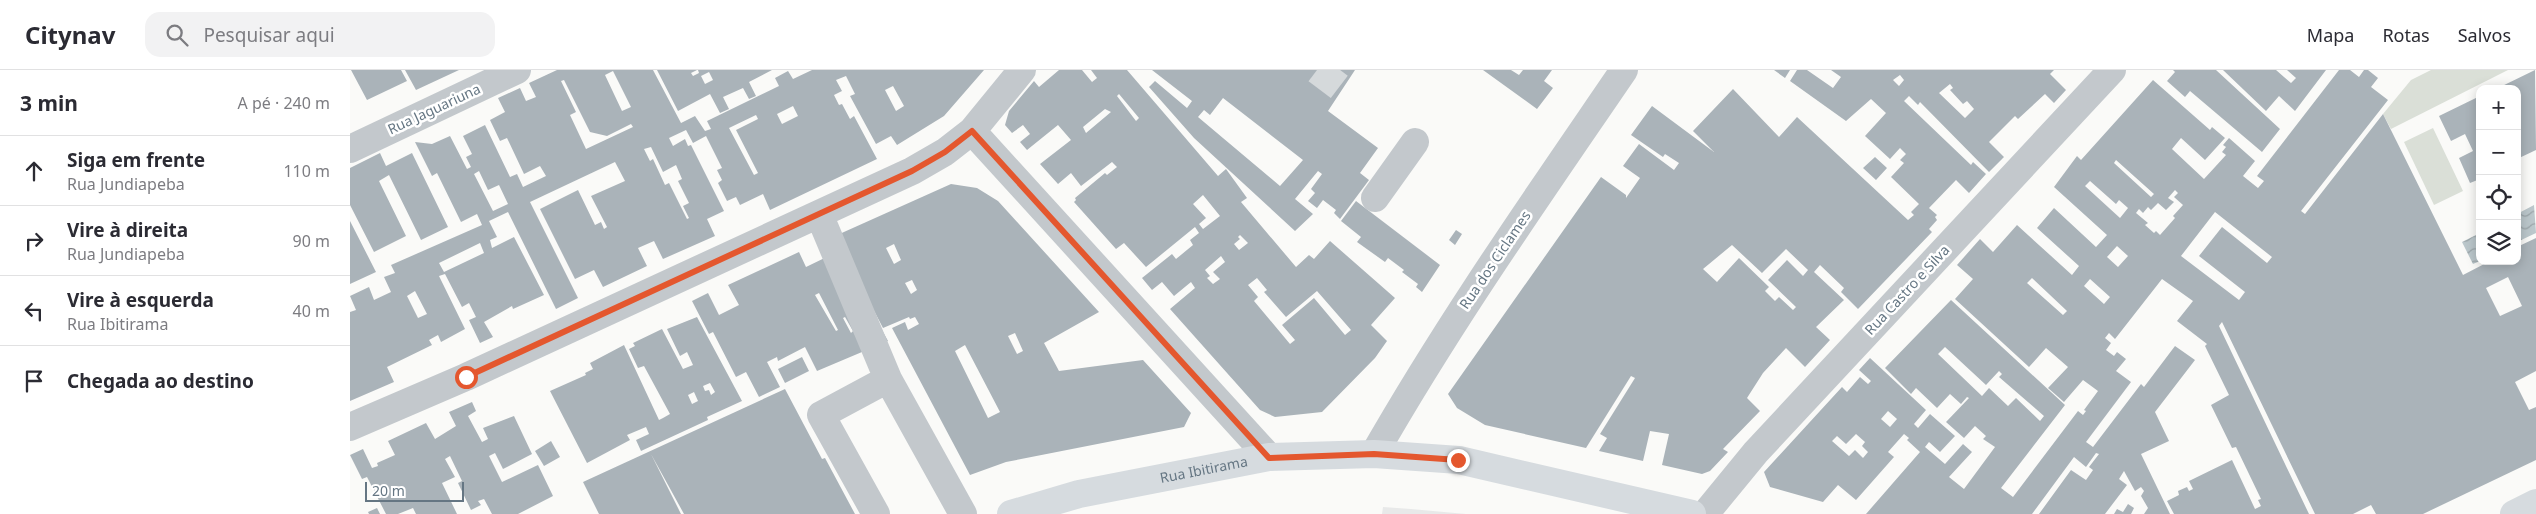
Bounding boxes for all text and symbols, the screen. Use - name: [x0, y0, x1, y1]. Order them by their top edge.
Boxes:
- search box: [145, 12, 495, 57]
- text: Citynav: [25, 18, 115, 51]
- icon: search: [163, 21, 191, 49]
- text: Pesquisar aqui: [203, 22, 335, 48]
- text: Mapa: [2307, 23, 2354, 47]
- text: Rotas: [2382, 23, 2430, 47]
- text: Salvos: [2458, 23, 2511, 47]
- street label: Rua Jaguariuna: [384, 79, 483, 138]
- map controls: [2476, 85, 2521, 265]
- button: +: [2476, 85, 2521, 130]
- text: 3 min: [20, 89, 78, 117]
- text: A pé · 240 m: [238, 92, 330, 114]
- button: −: [2476, 130, 2521, 175]
- text: Siga em frente: [67, 147, 205, 173]
- icon: ahead: [20, 157, 48, 185]
- text: 110 m: [283, 160, 330, 182]
- text: Rua Jundiapeba: [67, 173, 185, 195]
- button: locate: [2476, 175, 2521, 220]
- street label: Rua dos Ciclames: [1455, 207, 1535, 313]
- text: Vire à direita: [67, 217, 188, 243]
- button: layers: [2476, 220, 2521, 265]
- icon: right: [20, 227, 48, 255]
- text: 90 m: [293, 230, 330, 252]
- street label: Rua Castro e Silva: [1860, 241, 1953, 339]
- text: Rua Jundiapeba: [67, 243, 185, 265]
- text: Vire à esquerda: [67, 287, 214, 313]
- icon: left: [20, 297, 48, 325]
- text: 40 m: [293, 300, 330, 322]
- text: Rua Ibitirama: [67, 313, 168, 335]
- route start: [455, 366, 478, 389]
- icon: arrive: [20, 367, 48, 395]
- text: Chegada ao destino: [67, 368, 254, 394]
- route end: [1447, 449, 1470, 472]
- street label: Rua Ibitirama: [1158, 451, 1249, 487]
- scale bar: [365, 479, 464, 502]
- text: 20 m: [372, 481, 405, 500]

